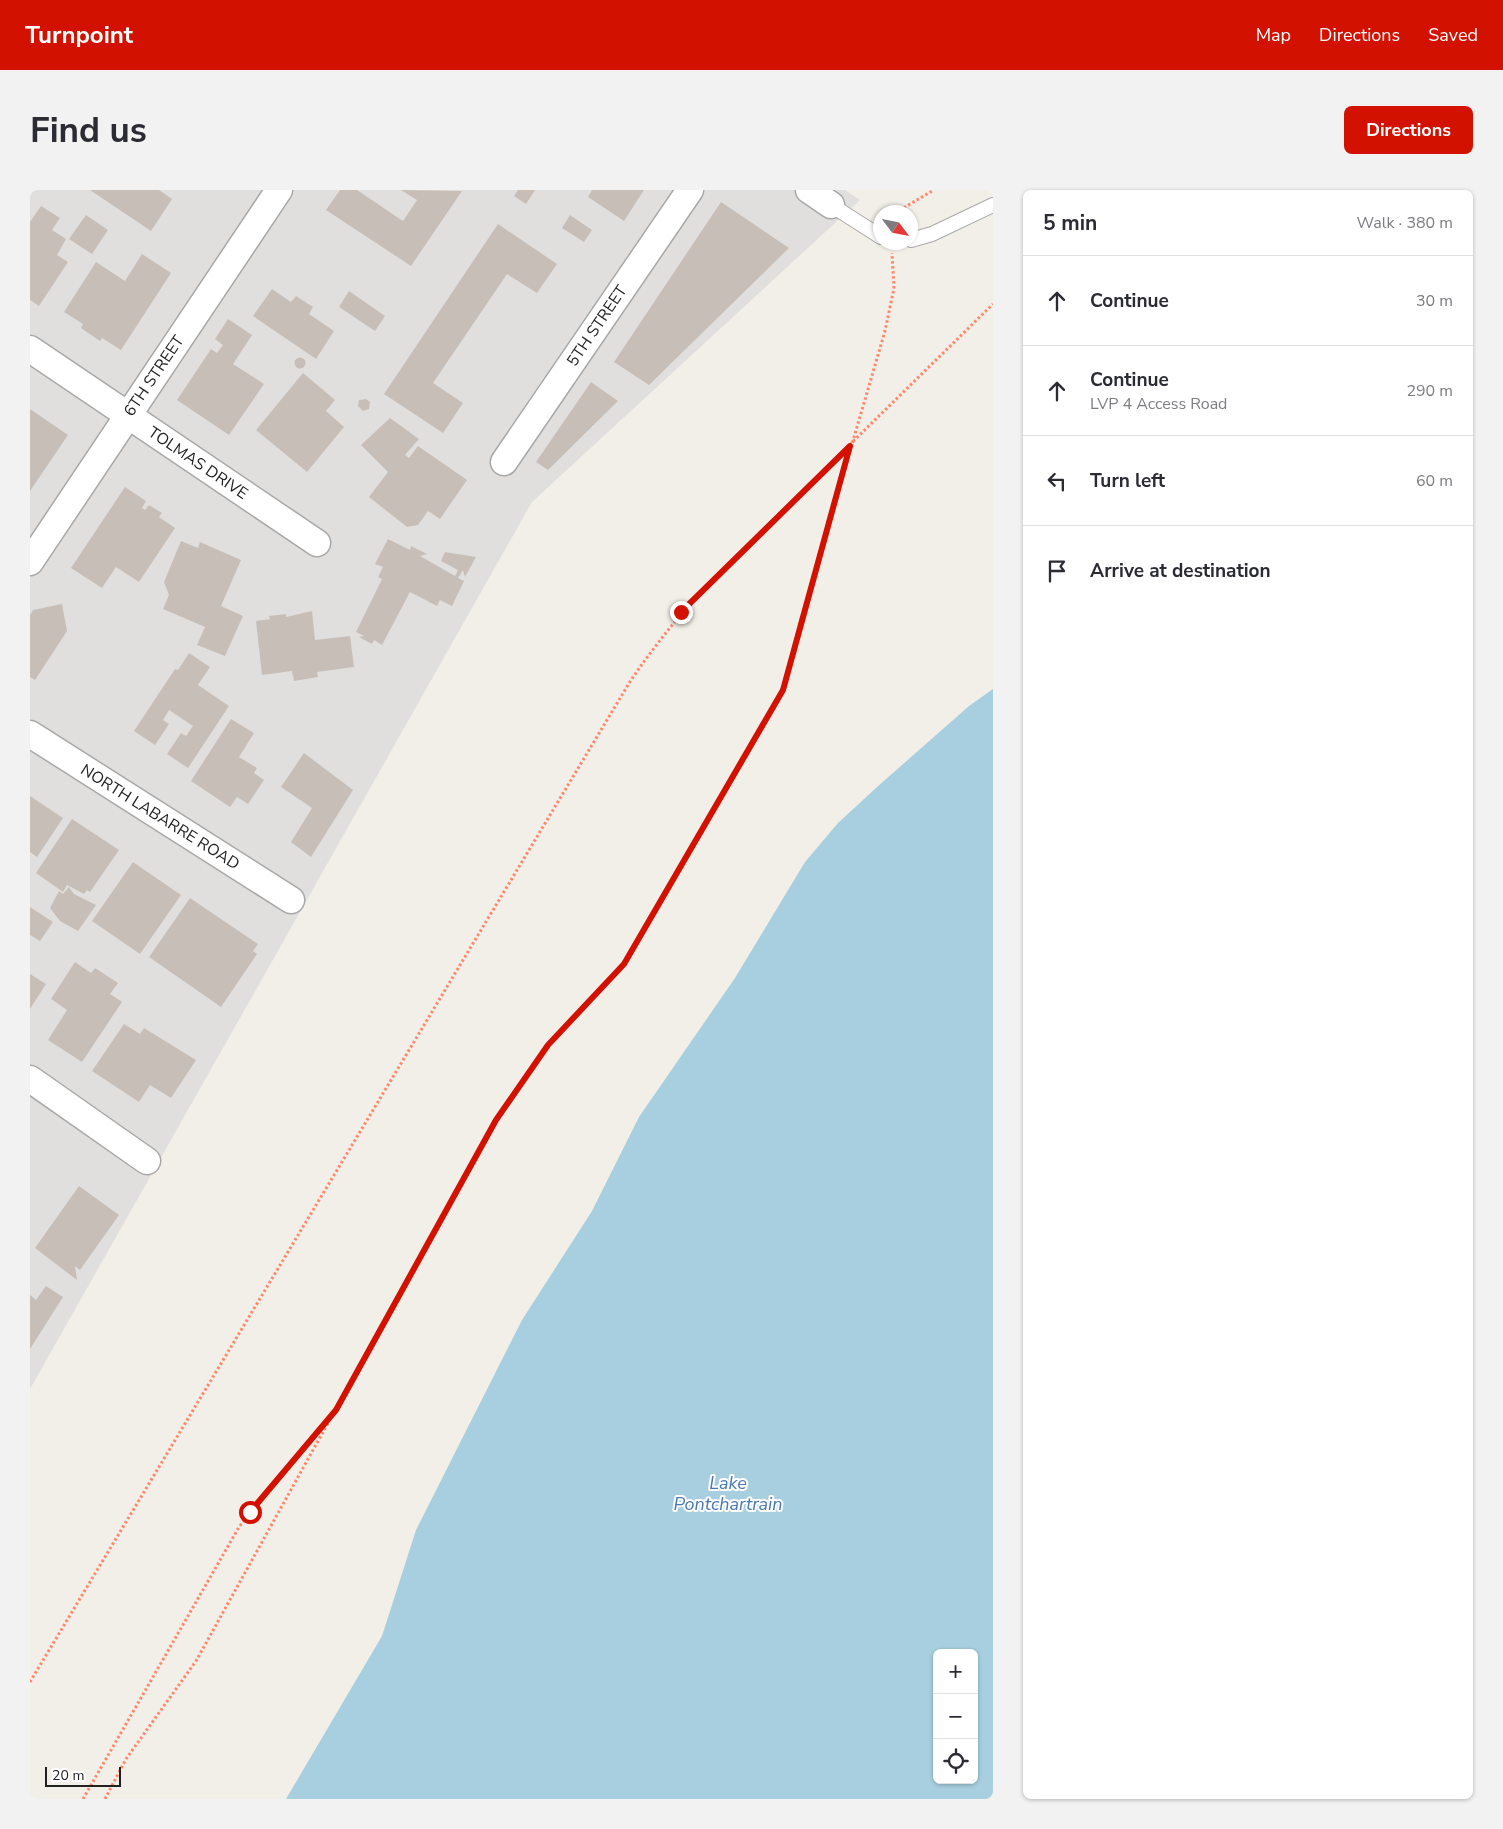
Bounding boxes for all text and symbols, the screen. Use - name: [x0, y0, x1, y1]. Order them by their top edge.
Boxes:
- text: Turnpoint: [25, 19, 133, 51]
- text: Map: [1256, 23, 1291, 47]
- text: Directions: [1319, 23, 1400, 47]
- text: Saved: [1428, 23, 1478, 47]
- button: Directions: [1344, 106, 1473, 154]
- text: Find us: [30, 107, 147, 154]
- north arrow: [873, 205, 918, 250]
- text: 5 min: [1043, 209, 1097, 237]
- text: Walk · 380 m: [1357, 212, 1453, 234]
- street label: 5TH STREET: [562, 281, 632, 371]
- icon: ahead: [1043, 287, 1071, 315]
- text: Continue: [1090, 288, 1169, 314]
- text: 30 m: [1416, 290, 1453, 312]
- street label: 6TH STREET: [119, 331, 189, 421]
- text: Continue: [1090, 367, 1169, 393]
- icon: ahead: [1043, 377, 1071, 405]
- text: 290 m: [1406, 380, 1453, 402]
- text: LVP 4 Access Road: [1090, 393, 1227, 415]
- street label: TOLMAS DRIVE: [144, 421, 252, 505]
- icon: left: [1043, 467, 1071, 495]
- text: Turn left: [1090, 468, 1165, 494]
- text: 60 m: [1416, 470, 1453, 492]
- icon: arrive: [1043, 557, 1071, 585]
- text: Arrive at destination: [1090, 558, 1271, 584]
- route end: [670, 601, 693, 624]
- street label: NORTH LABARRE ROAD: [76, 759, 244, 875]
- water label: Lake Pontchartrain: [673, 1471, 783, 1516]
- route start: [239, 1501, 262, 1524]
- map controls: [933, 1649, 978, 1784]
- button: +: [933, 1649, 978, 1694]
- button: −: [933, 1694, 978, 1739]
- button: locate: [933, 1739, 978, 1784]
- scale bar: [45, 1764, 121, 1787]
- text: 20 m: [52, 1766, 84, 1785]

